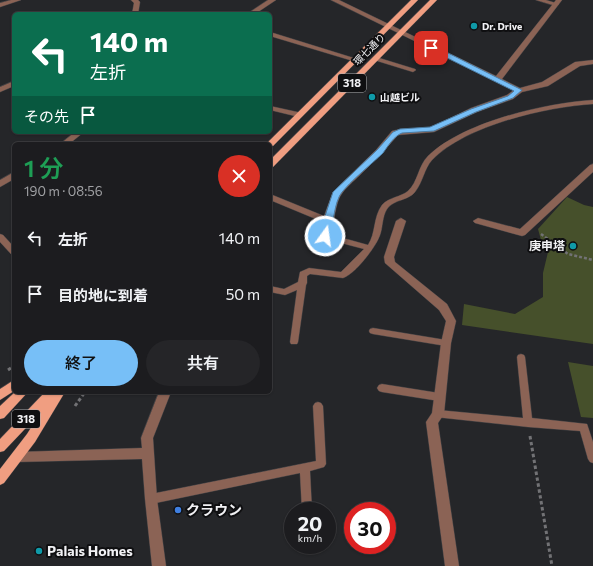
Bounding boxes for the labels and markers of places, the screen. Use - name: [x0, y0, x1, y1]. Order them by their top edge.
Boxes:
- place label: Dr. Drive: [482, 20, 522, 32]
- marker: Dr. Drive: [469, 21, 479, 31]
- pin: [414, 31, 448, 65]
- place label: 山越ビル: [380, 91, 420, 103]
- marker: 山越ビル: [367, 92, 377, 102]
- place label: 庚申塔: [529, 238, 565, 252]
- marker: 庚申塔: [568, 241, 578, 251]
- place label: クラウン: [186, 501, 242, 518]
- marker: クラウン: [173, 505, 183, 515]
- place label: Palais Homes: [47, 542, 133, 559]
- marker: Palais Homes: [34, 546, 44, 556]

